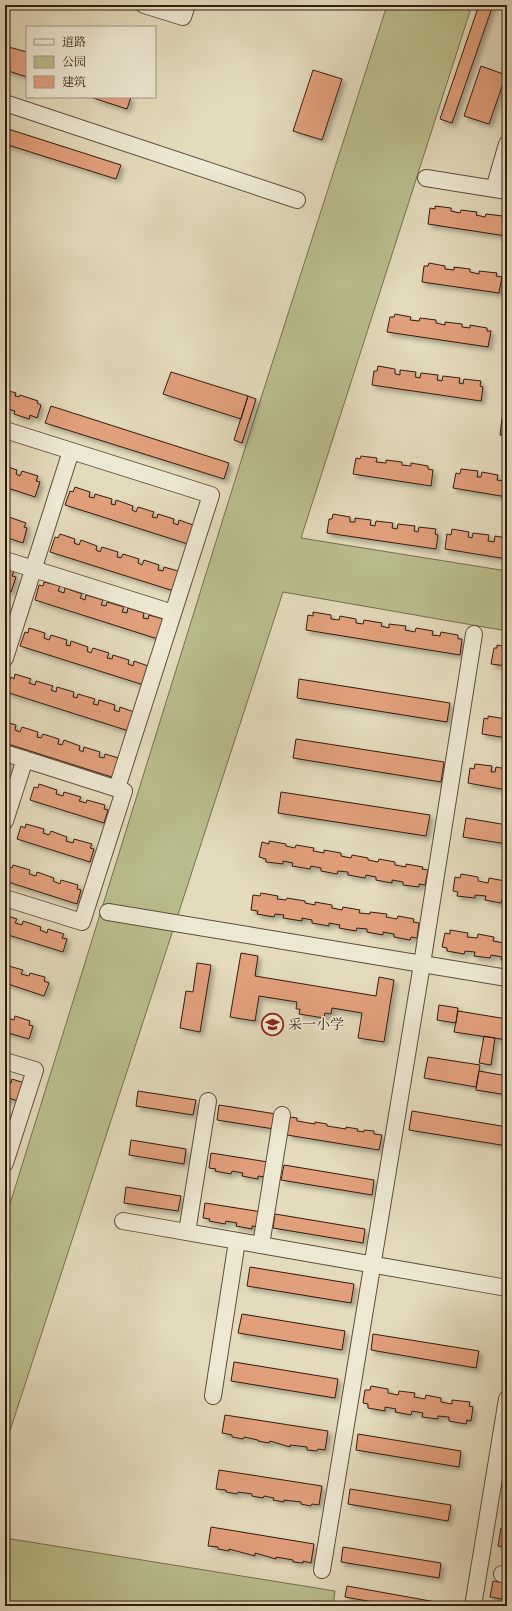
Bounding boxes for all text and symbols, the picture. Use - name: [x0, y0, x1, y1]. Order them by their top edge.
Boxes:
- legend: [26, 26, 156, 98]
- text: 道路: [62, 35, 86, 50]
- text: 公园: [62, 55, 86, 70]
- text: 建筑: [62, 75, 86, 90]
- school or university icon: 采一小学: [259, 1012, 285, 1038]
- place label: 采一小学: [288, 1016, 344, 1034]

